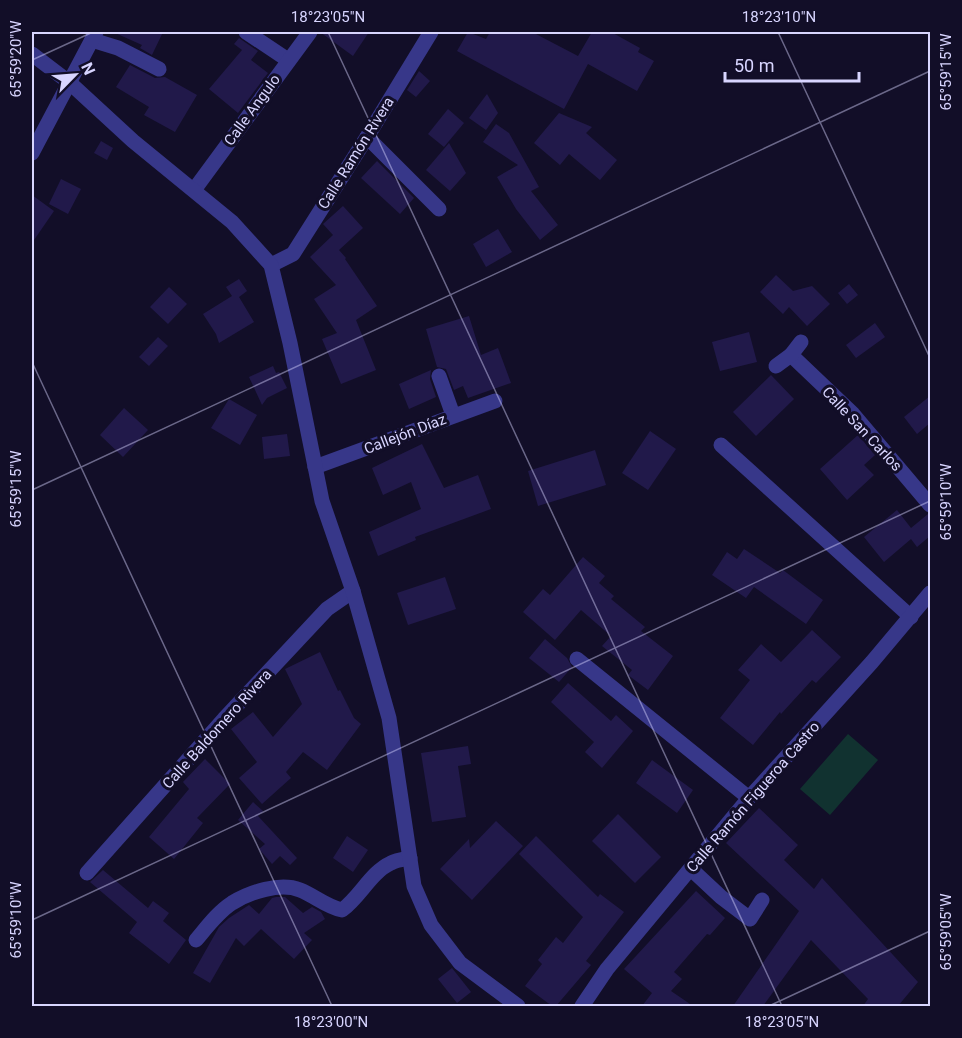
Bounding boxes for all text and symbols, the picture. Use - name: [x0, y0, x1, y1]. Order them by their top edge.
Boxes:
- text: 18°23'05"N: [291, 8, 365, 26]
- text: 18°23'10"N: [742, 8, 816, 26]
- text: 65°59'20"W: [7, 21, 25, 97]
- text: 65°59'15"W: [937, 34, 955, 110]
- north arrow: [45, 45, 105, 105]
- scale bar: [725, 45, 858, 83]
- text: 50 m: [734, 55, 774, 76]
- text: N: [77, 60, 99, 78]
- street label: Calle Angulo: [220, 71, 284, 149]
- street label: Calle Ramón Rivera: [314, 94, 398, 212]
- street label: Calle San Carlos: [818, 383, 906, 475]
- street label: Callejón Díaz: [361, 410, 449, 458]
- text: 65°59'15"W: [7, 451, 25, 527]
- text: 65°59'10"W: [937, 464, 955, 540]
- street label: Calle Baldomero Rivera: [159, 666, 275, 792]
- street label: Calle Ramón Figueroa Castro: [683, 718, 823, 876]
- text: 65°59'10"W: [7, 882, 25, 958]
- text: 65°59'05"W: [937, 894, 955, 970]
- text: 18°23'00"N: [294, 1013, 368, 1031]
- text: 18°23'05"N: [745, 1013, 819, 1031]

